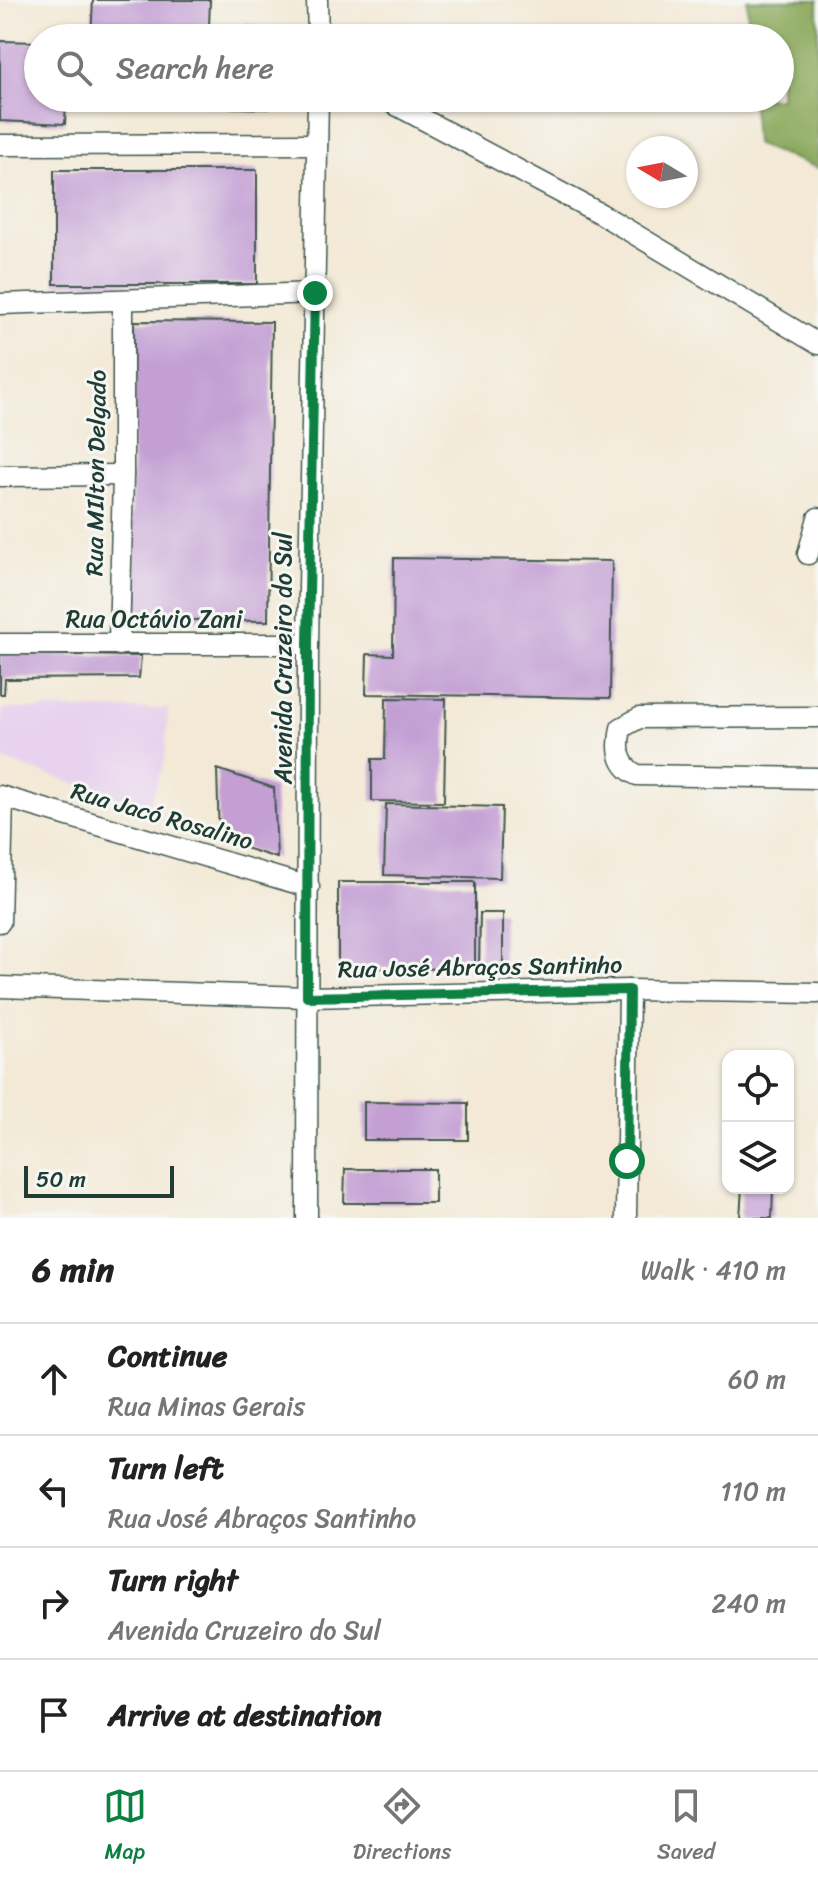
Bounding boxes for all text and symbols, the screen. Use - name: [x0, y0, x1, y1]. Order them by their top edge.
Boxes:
- search box: [24, 24, 794, 112]
- text: Search here: [116, 41, 274, 95]
- icon: search: [52, 46, 96, 90]
- north arrow: [626, 136, 698, 208]
- route end: [297, 275, 333, 311]
- street label: Rua MIlton Delgado: [73, 369, 119, 577]
- street label: Avenida Cruzeiro do Sul: [262, 531, 304, 785]
- street label: Rua Octávio Zani: [66, 598, 244, 640]
- street label: Rua Jacó Rosalino: [66, 770, 258, 862]
- street label: Rua José Abraços Santinho: [337, 944, 623, 990]
- map controls: [722, 1050, 794, 1194]
- button: locate: [722, 1050, 794, 1122]
- button: layers: [722, 1122, 794, 1194]
- route start: [609, 1143, 645, 1179]
- text: 50 m: [36, 1160, 86, 1199]
- scale bar: [24, 1162, 174, 1198]
- text: 6 min: [32, 1240, 114, 1300]
- text: Walk · 410 m: [641, 1247, 786, 1293]
- text: Continue: [108, 1329, 227, 1383]
- text: 60 m: [728, 1356, 786, 1402]
- icon: ahead: [32, 1357, 76, 1401]
- text: Rua Minas Gerais: [108, 1383, 305, 1429]
- text: Turn left: [108, 1441, 224, 1495]
- text: 110 m: [721, 1468, 786, 1514]
- icon: left: [32, 1469, 76, 1513]
- text: Rua José Abraços Santinho: [108, 1495, 416, 1541]
- text: Turn right: [108, 1553, 238, 1607]
- text: 240 m: [712, 1580, 786, 1626]
- icon: right: [32, 1581, 76, 1625]
- text: Avenida Cruzeiro do Sul: [108, 1607, 381, 1653]
- text: Arrive at destination: [108, 1688, 382, 1742]
- icon: arrive: [32, 1693, 76, 1737]
- tab: Map: [103, 1784, 147, 1871]
- tab: Directions: [353, 1784, 451, 1871]
- tab: Saved: [657, 1784, 715, 1871]

